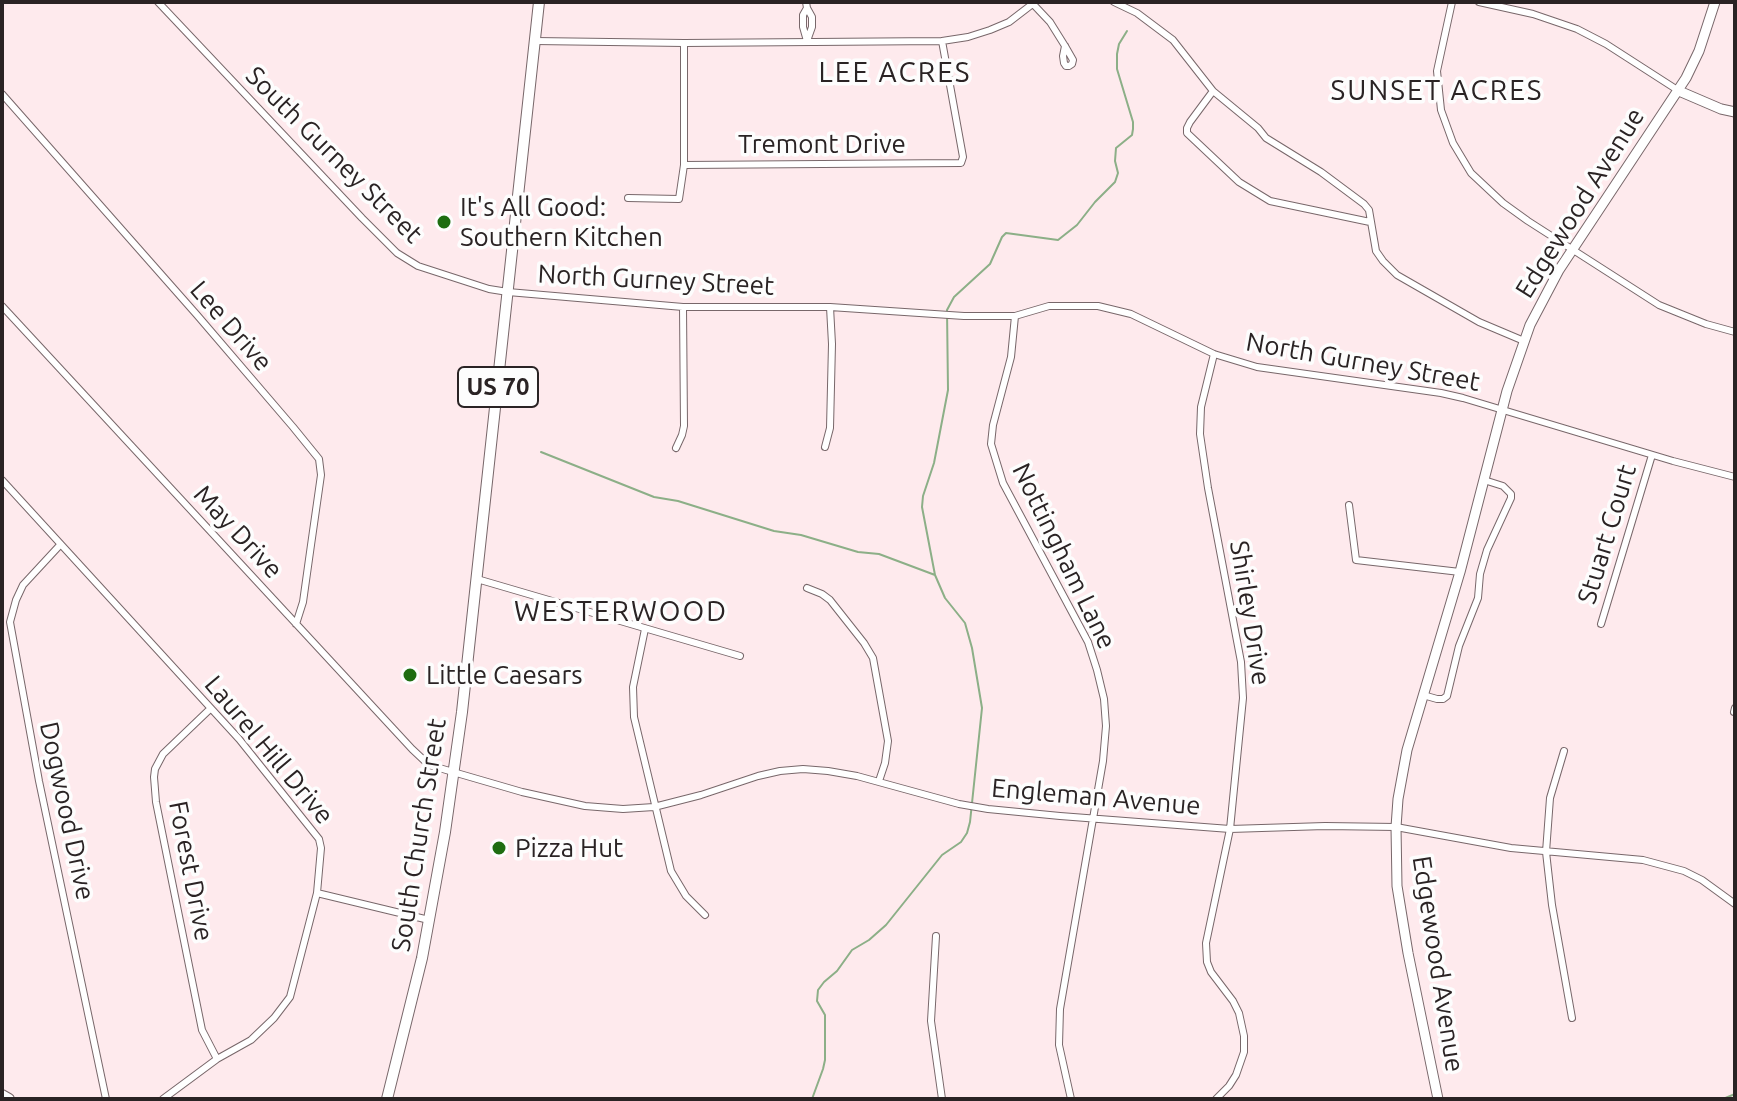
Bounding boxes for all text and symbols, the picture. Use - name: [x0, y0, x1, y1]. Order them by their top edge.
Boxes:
- district label: LEE ACRES: [818, 56, 972, 90]
- street label: South Gurney Street: [239, 60, 429, 250]
- district label: SUNSET ACRES: [1330, 74, 1544, 108]
- street label: Edgewood Avenue: [1509, 102, 1651, 304]
- street label: Tremont Drive: [738, 128, 906, 160]
- place label: It's All Good: Southern Kitchen: [460, 191, 663, 252]
- marker: It's All Good: Southern Kitchen: [435, 213, 453, 231]
- street label: North Gurney Street: [537, 258, 775, 302]
- street label: Lee Drive: [183, 274, 279, 378]
- street label: North Gurney Street: [1244, 326, 1482, 398]
- road number: US 70: [458, 367, 538, 407]
- street label: Nottingham Lane: [1006, 458, 1122, 654]
- street label: Stuart Court: [1571, 461, 1643, 607]
- street label: May Drive: [187, 479, 289, 585]
- street label: Shirley Drive: [1223, 539, 1277, 687]
- district label: WESTERWOOD: [514, 595, 728, 629]
- place label: Little Caesars: [426, 659, 583, 691]
- marker: Little Caesars: [401, 666, 419, 684]
- street label: Laurel Hill Drive: [198, 670, 340, 830]
- street label: South Church Street: [385, 716, 453, 954]
- street label: Dogwood Drive: [33, 719, 101, 903]
- street label: Engleman Avenue: [990, 772, 1202, 822]
- street label: Forest Drive: [162, 798, 220, 944]
- place label: Pizza Hut: [515, 832, 623, 864]
- marker: Pizza Hut: [490, 839, 508, 857]
- street label: Edgewood Avenue: [1406, 854, 1470, 1074]

